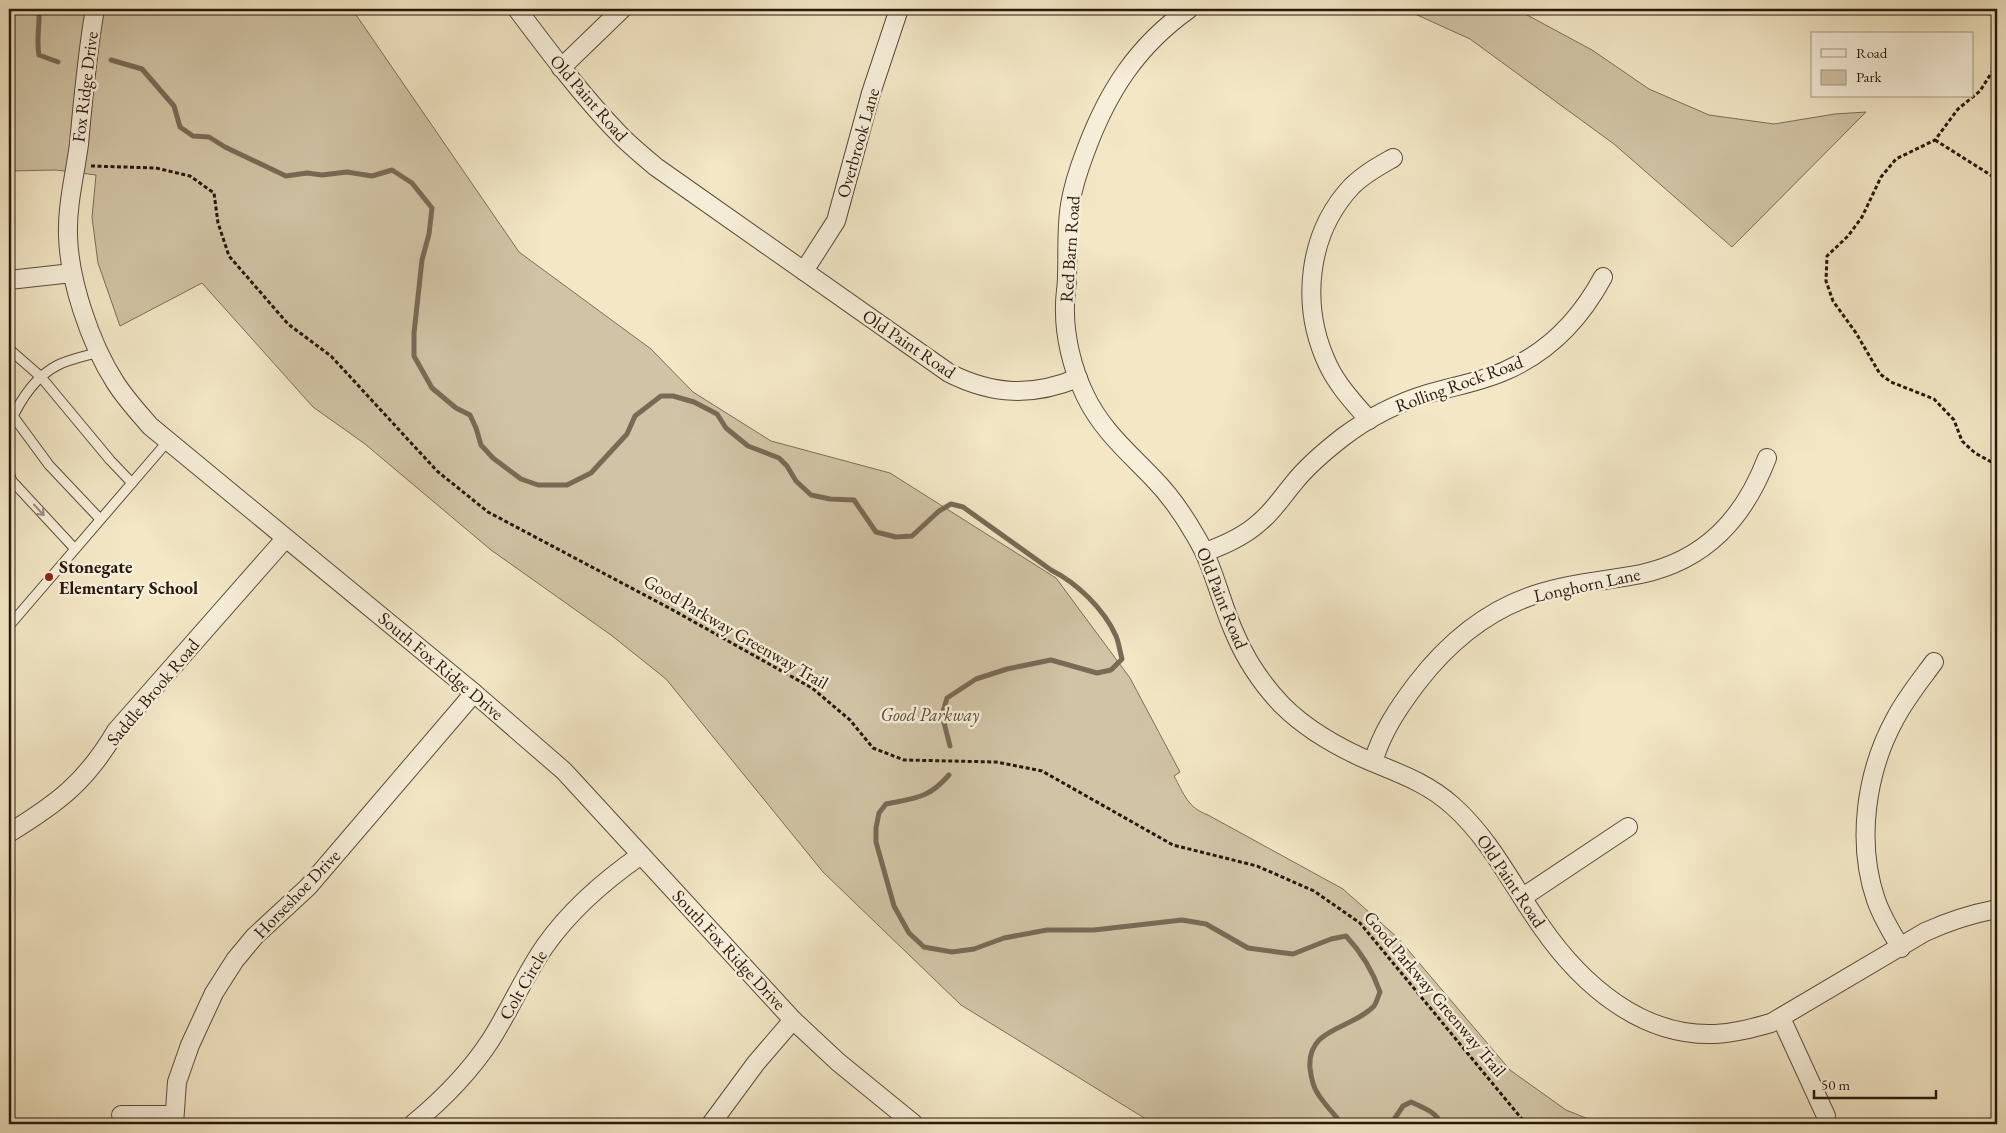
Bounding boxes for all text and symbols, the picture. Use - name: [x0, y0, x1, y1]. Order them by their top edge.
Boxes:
- street label: Fox Ridge Drive: [66, 30, 103, 144]
- legend: [1811, 32, 1974, 98]
- text: Road: [1856, 43, 1888, 62]
- street label: Old Paint Road: [545, 49, 634, 147]
- text: Park: [1856, 67, 1883, 86]
- street label: Overbrook Lane: [831, 85, 884, 200]
- street label: Red Barn Road: [1054, 194, 1085, 303]
- street label: Old Paint Road: [858, 304, 961, 384]
- street label: Rolling Rock Road: [1392, 349, 1527, 417]
- one-way arrow: [33, 504, 45, 517]
- street label: Old Paint Road: [1192, 544, 1254, 653]
- place label: Stonegate Elementary School: [59, 555, 198, 599]
- street label: Longhorn Lane: [1532, 562, 1642, 607]
- street label: Good Parkway Greenway Trail: [640, 569, 833, 694]
- marker: Stonegate Elementary School: [43, 571, 55, 583]
- street label: South Fox Ridge Drive: [374, 606, 509, 725]
- street label: Saddle Brook Road: [101, 633, 205, 750]
- park label: Good Parkway: [881, 703, 980, 727]
- street label: Old Paint Road: [1472, 830, 1552, 933]
- street label: Horseshoe Drive: [248, 844, 345, 943]
- street label: South Fox Ridge Drive: [667, 884, 791, 1015]
- street label: Good Parkway Greenway Trail: [1359, 906, 1512, 1081]
- street label: Colt Circle: [493, 946, 552, 1024]
- scale bar: [1814, 1068, 1936, 1100]
- text: 50 m: [1821, 1075, 1850, 1094]

